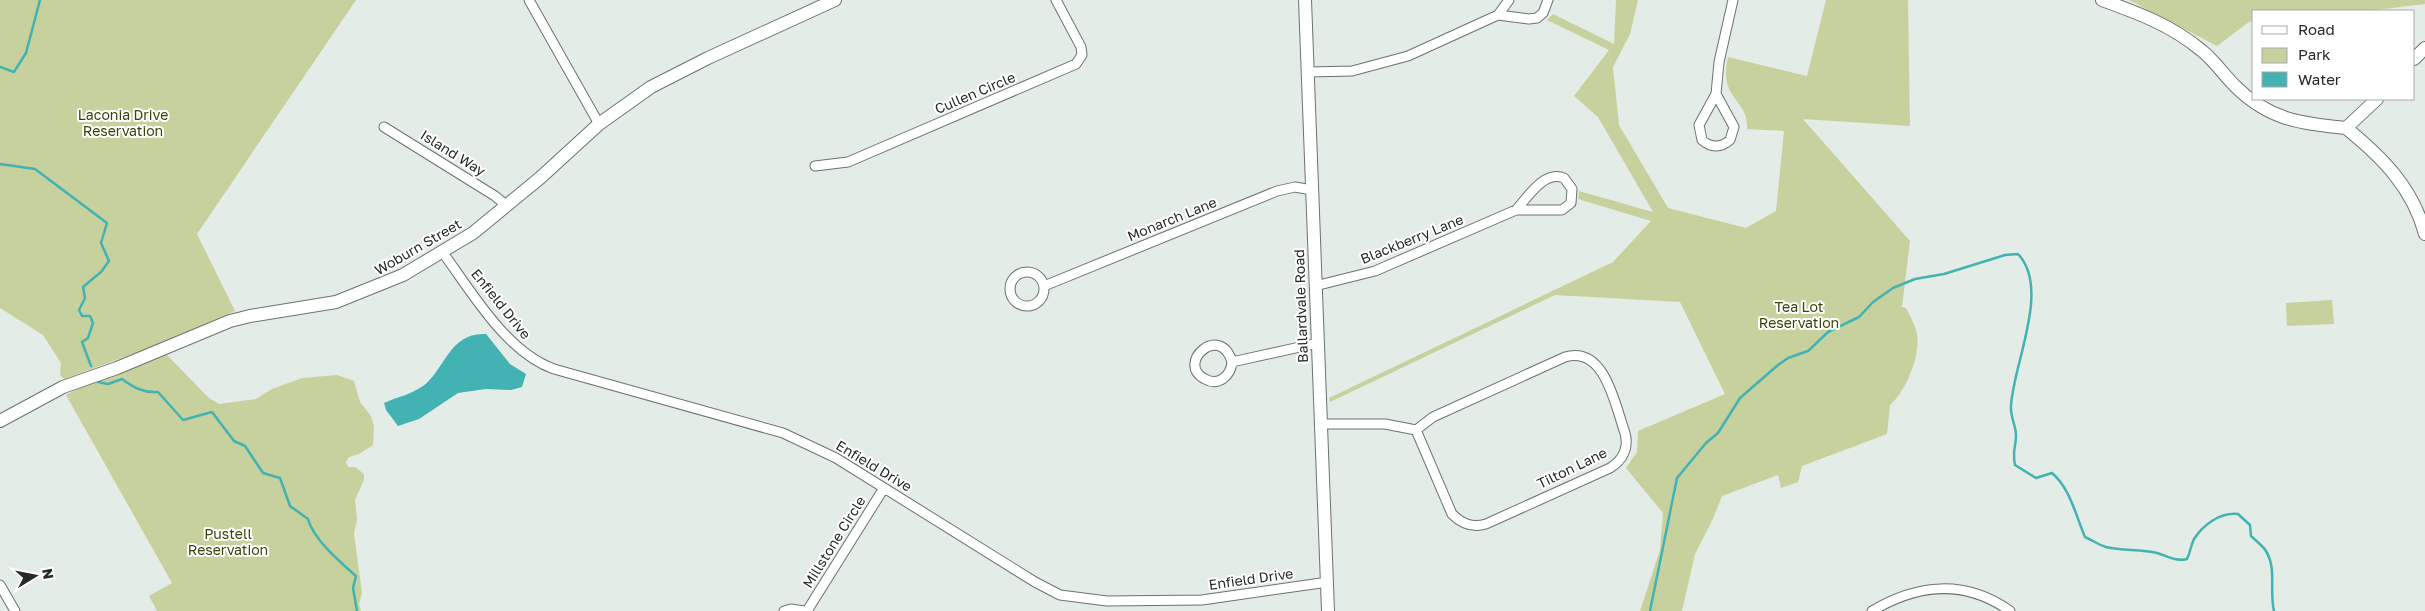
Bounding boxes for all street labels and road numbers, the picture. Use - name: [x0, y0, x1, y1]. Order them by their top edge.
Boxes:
- street label: Cullen Circle: [932, 68, 1018, 117]
- street label: Island Way: [418, 126, 489, 179]
- street label: Monarch Lane: [1125, 193, 1219, 244]
- street label: Blackberry Lane: [1358, 210, 1466, 267]
- street label: Woburn Street: [371, 215, 464, 278]
- street label: Ballardvale Road: [1290, 249, 1311, 363]
- street label: Enfield Drive: [468, 265, 535, 342]
- street label: Enfield Drive: [833, 436, 915, 495]
- street label: Tilton Lane: [1534, 443, 1609, 492]
- street label: Millstone Circle: [799, 493, 869, 591]
- street label: Enfield Drive: [1208, 564, 1294, 593]

